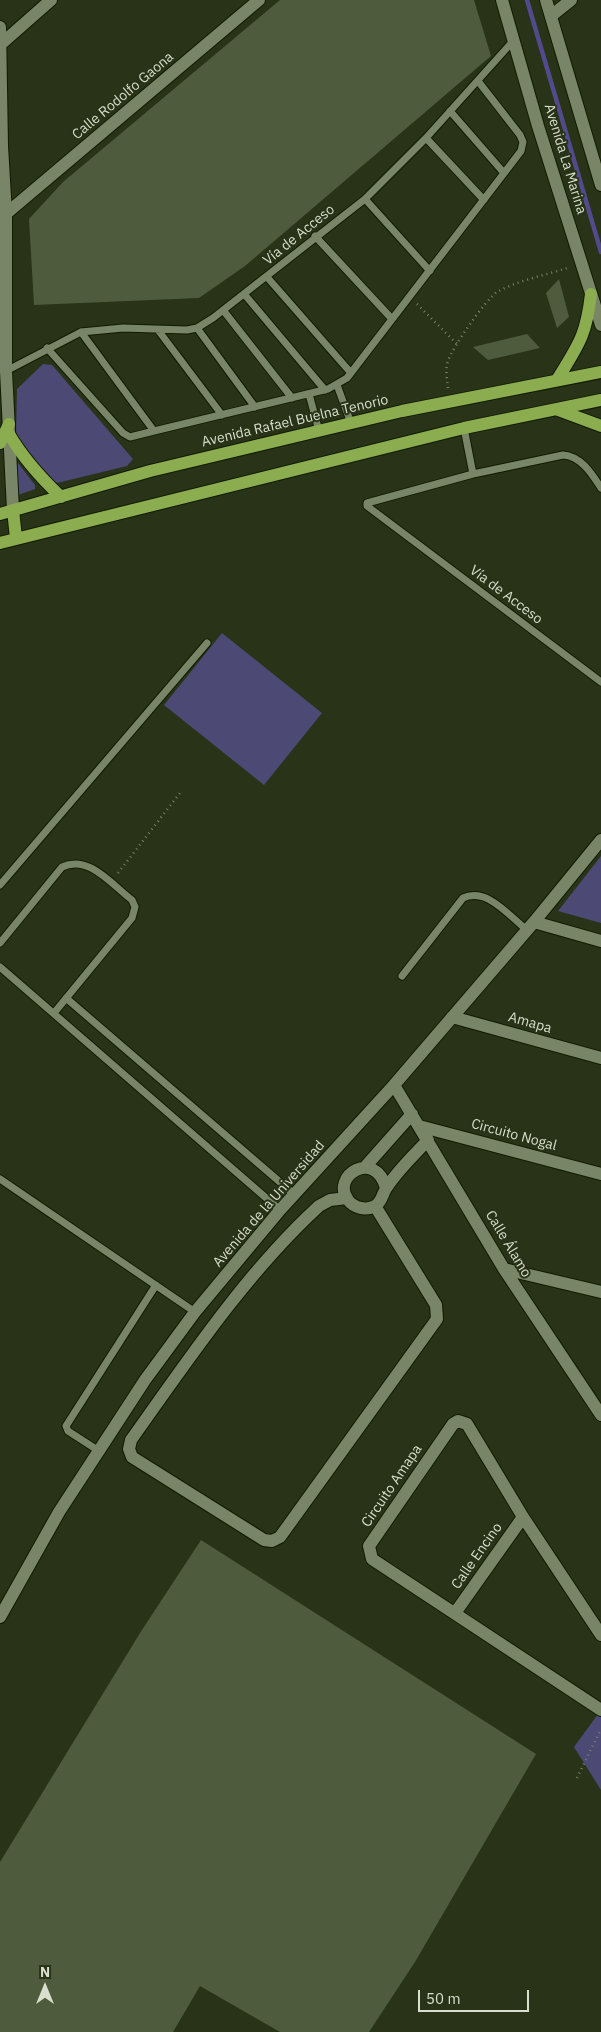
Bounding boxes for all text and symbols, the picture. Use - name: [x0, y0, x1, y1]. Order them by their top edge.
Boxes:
- street label: Calle Rodolfo Gaona: [69, 49, 177, 143]
- street label: Avenida La Marina: [540, 102, 590, 216]
- street label: Vía de Acceso: [260, 201, 338, 269]
- street label: Avenida Rafael Buelna Tenorio: [200, 391, 390, 451]
- street label: Vía de Acceso: [466, 562, 546, 628]
- street label: Amapa: [506, 1009, 554, 1037]
- street label: Circuito Nogal: [469, 1115, 559, 1155]
- street label: Avenida de la Universidad: [210, 1137, 328, 1271]
- street label: Calle Álamo: [481, 1208, 535, 1280]
- street label: Circuito Amapa: [358, 1441, 426, 1531]
- street label: Calle Encino: [448, 1520, 506, 1592]
- north arrow: [20, 1962, 70, 2012]
- text: N: [40, 1963, 50, 1981]
- scale bar: [421, 1980, 532, 2012]
- text: 50 m: [426, 1989, 461, 2008]

